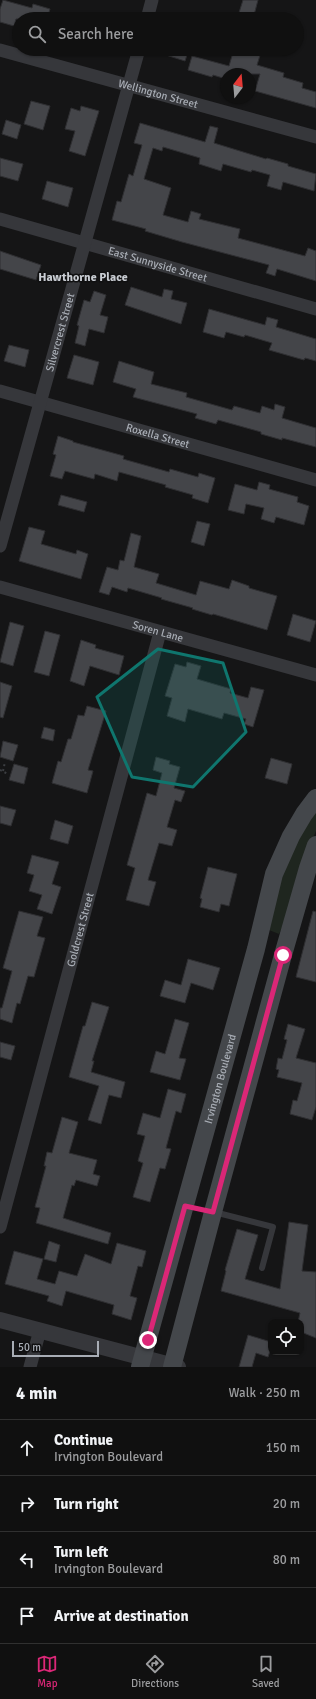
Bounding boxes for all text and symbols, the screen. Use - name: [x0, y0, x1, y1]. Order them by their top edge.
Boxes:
- search box: [12, 12, 304, 56]
- icon: search: [26, 23, 48, 45]
- text: Search here: [58, 25, 134, 43]
- north arrow: [220, 68, 256, 104]
- street label: Wellington Street: [117, 76, 200, 111]
- street label: East Sunnyside Street: [107, 244, 209, 284]
- district label: Hawthorne Place: [38, 270, 128, 285]
- street label: Silvercrest Street: [43, 291, 77, 373]
- street label: Roxella Street: [125, 420, 191, 451]
- street label: Soren Lane: [131, 618, 185, 644]
- street label: Goldcrest Street: [64, 891, 96, 968]
- route start: [274, 946, 292, 964]
- street label: Irvington Boulevard: [201, 1032, 239, 1125]
- map controls: [268, 1319, 304, 1355]
- button: locate: [268, 1319, 304, 1355]
- route end: [139, 1331, 157, 1349]
- scale bar: [12, 1339, 99, 1358]
- text: 50 m: [18, 1341, 41, 1354]
- text: 4 min: [16, 1383, 57, 1404]
- text: Walk · 250 m: [229, 1385, 300, 1401]
- text: Continue: [54, 1431, 113, 1449]
- icon: ahead: [16, 1437, 38, 1459]
- text: 150 m: [266, 1440, 300, 1456]
- text: Irvington Boulevard: [54, 1449, 163, 1465]
- icon: right: [16, 1493, 38, 1515]
- text: Turn right: [54, 1495, 119, 1513]
- text: 20 m: [273, 1496, 300, 1512]
- text: Turn left: [54, 1543, 108, 1561]
- icon: left: [16, 1549, 38, 1571]
- text: 80 m: [273, 1552, 300, 1568]
- text: Irvington Boulevard: [54, 1561, 163, 1577]
- icon: arrive: [16, 1605, 38, 1627]
- text: Arrive at destination: [54, 1607, 189, 1625]
- tab: Map: [36, 1653, 58, 1690]
- tab: Directions: [131, 1653, 179, 1690]
- tab: Saved: [252, 1653, 280, 1690]

